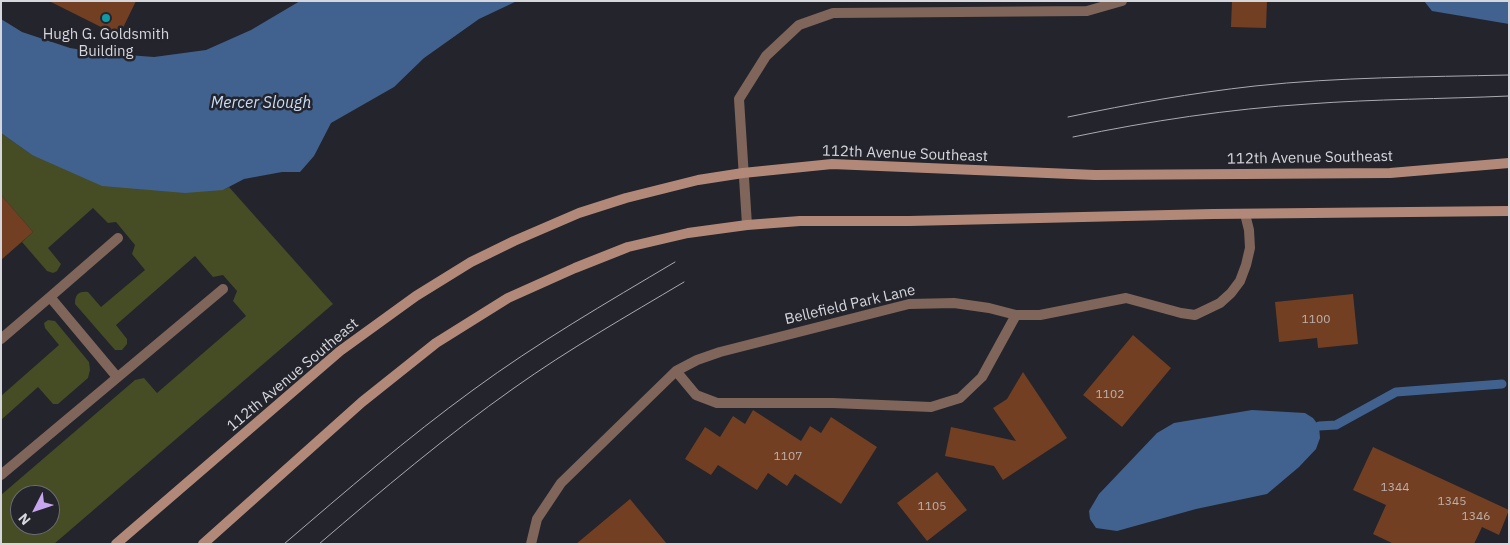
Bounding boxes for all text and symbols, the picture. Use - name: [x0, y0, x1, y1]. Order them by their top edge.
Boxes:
- marker: Hugh G. Goldsmith Building: [100, 12, 112, 24]
- place label: Hugh G. Goldsmith Building: [43, 26, 169, 61]
- water label: Mercer Slough: [211, 93, 311, 113]
- street label: 112th Avenue Southeast: [822, 142, 988, 166]
- street label: 112th Avenue Southeast: [1227, 148, 1393, 168]
- street label: Bellefield Park Lane: [783, 281, 917, 329]
- house number: 1100: [1302, 313, 1330, 327]
- street label: 112th Avenue Southeast: [224, 315, 362, 435]
- house number: 1102: [1096, 388, 1124, 402]
- house number: 1107: [774, 450, 802, 464]
- house number: 1344: [1381, 481, 1409, 495]
- north arrow: [10, 485, 60, 535]
- house number: 1345: [1438, 495, 1466, 509]
- house number: 1105: [918, 500, 946, 514]
- text: N: [14, 509, 35, 529]
- house number: 1346: [1462, 510, 1490, 524]

